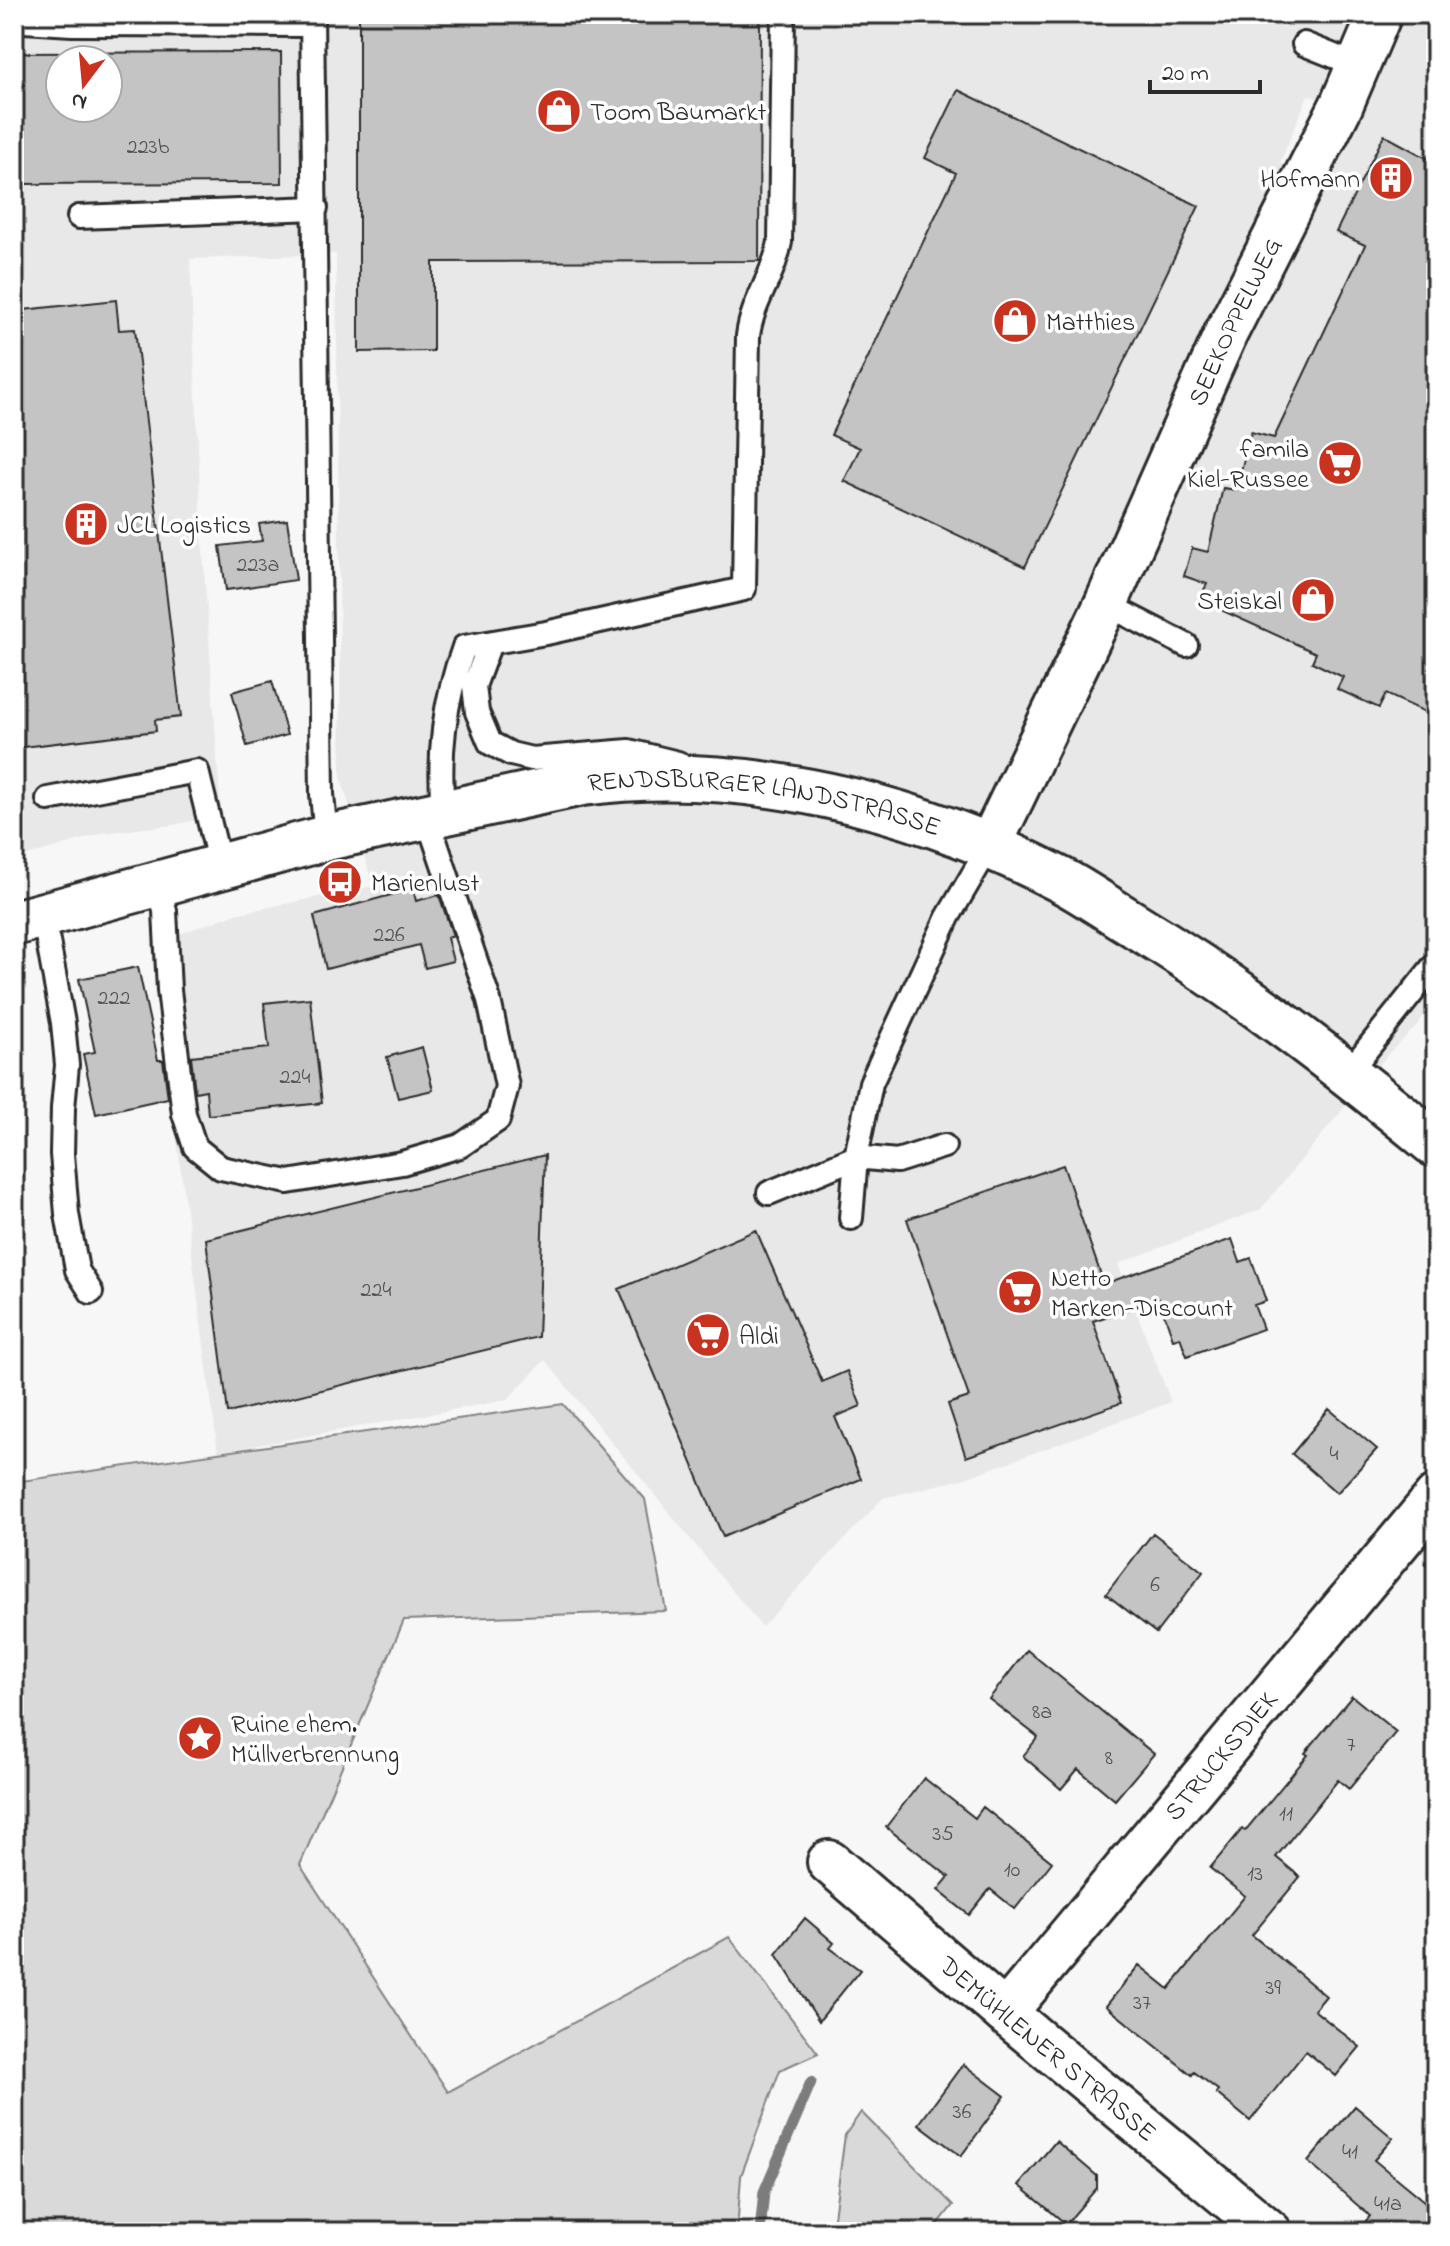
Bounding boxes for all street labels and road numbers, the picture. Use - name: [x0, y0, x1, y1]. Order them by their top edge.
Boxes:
- street label: SEEKOPPELWEG: [1180, 232, 1293, 413]
- street label: RENDSBURGER LANDSTRASSE: [586, 762, 945, 848]
- street label: STRUCKSDIEK: [1157, 1683, 1289, 1830]
- street label: DEMÜHLENER STRASSE: [929, 1948, 1164, 2153]

